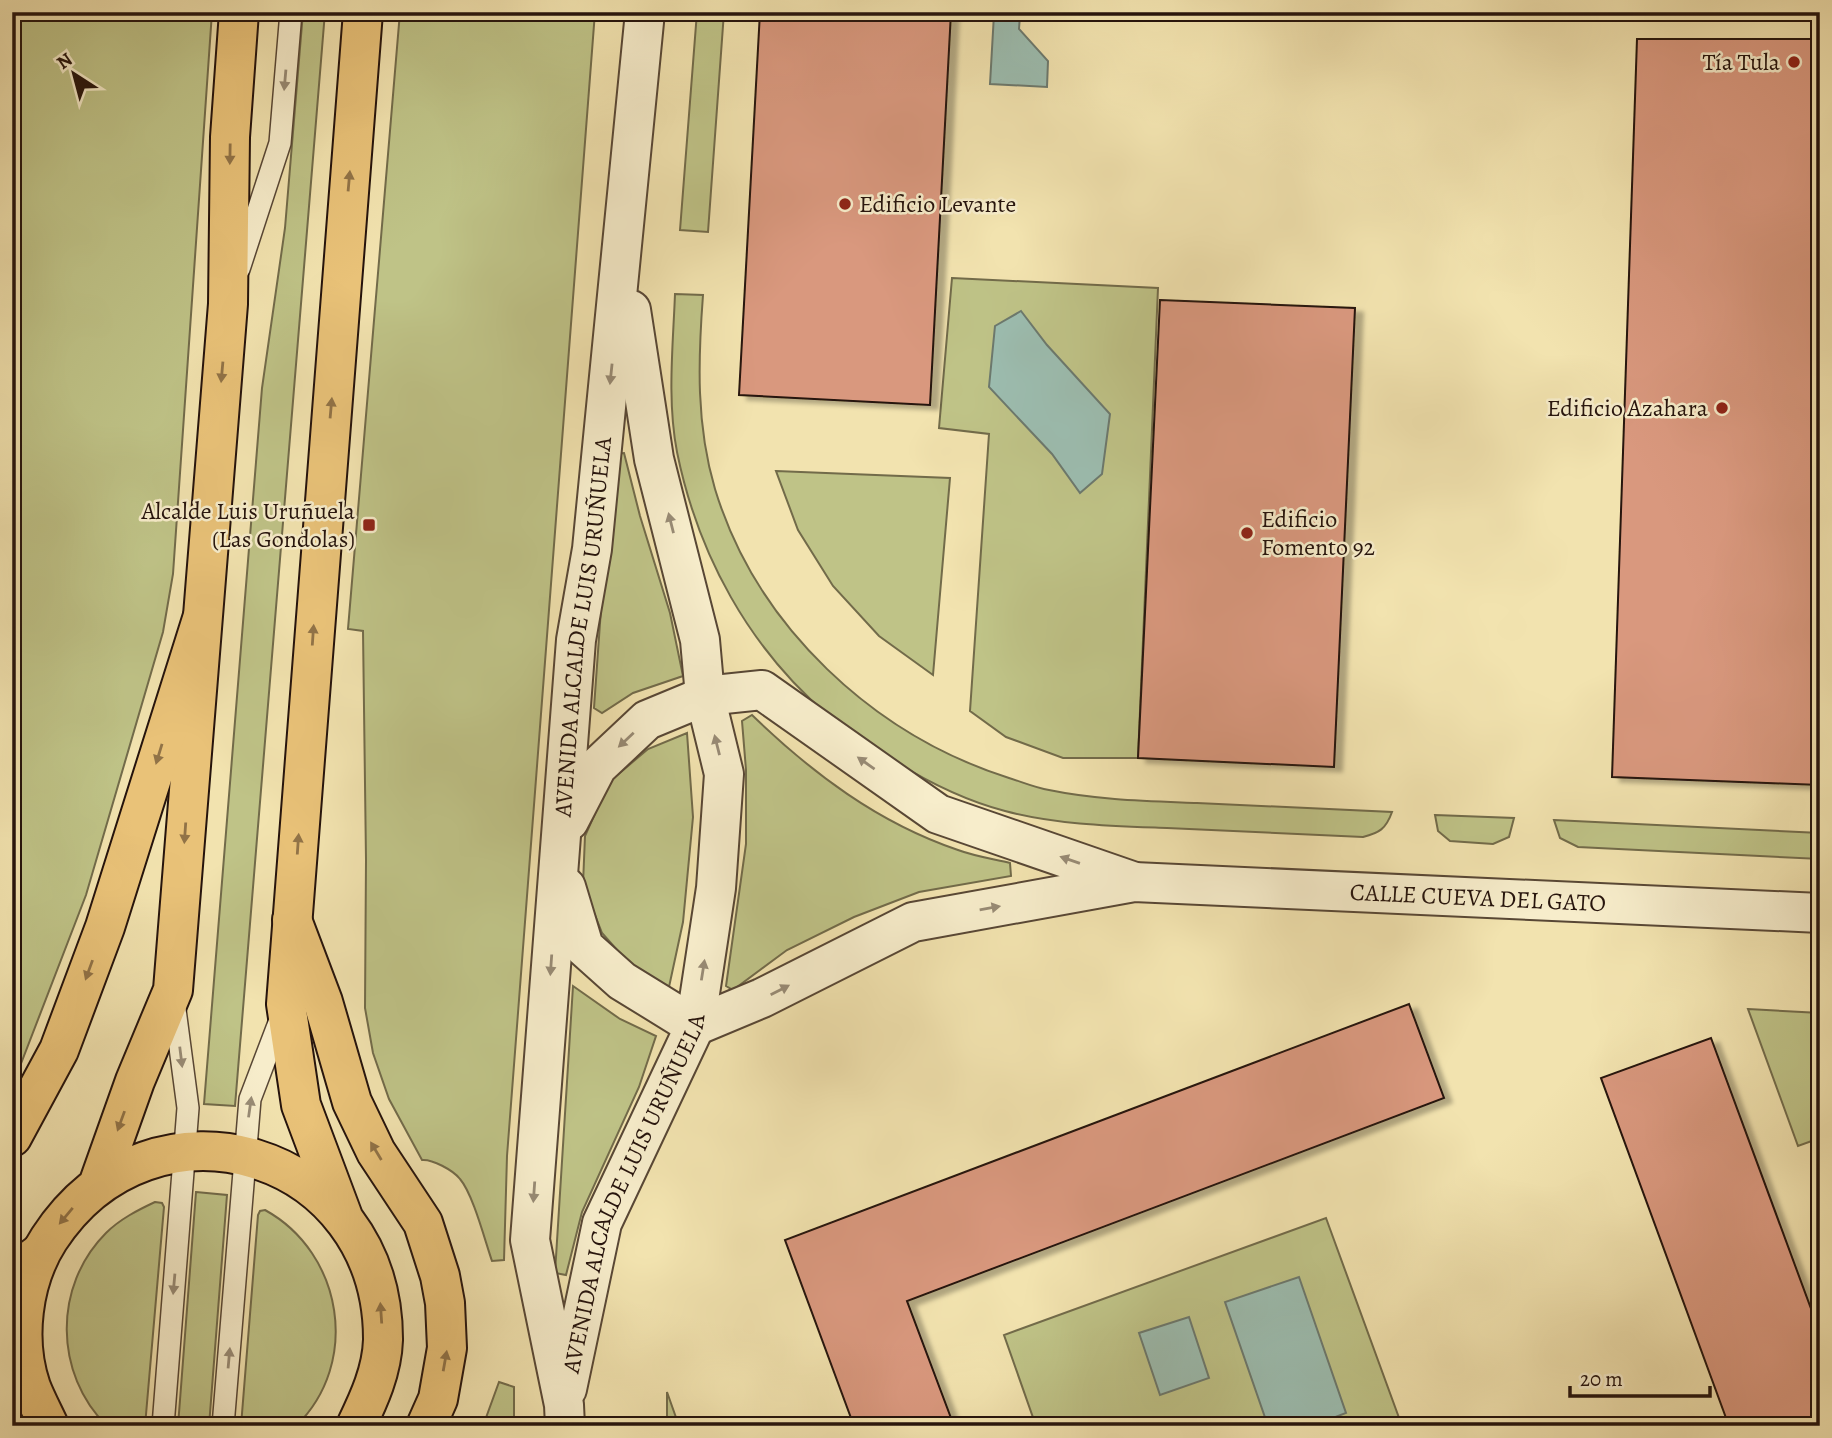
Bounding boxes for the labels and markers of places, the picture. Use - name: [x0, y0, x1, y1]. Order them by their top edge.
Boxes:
- place label: Tía Tula: [1703, 46, 1781, 78]
- marker: Tía Tula: [1786, 54, 1802, 70]
- place label: Edificio Levante: [859, 188, 1016, 220]
- marker: Edificio Levante: [837, 196, 853, 212]
- place label: Edificio Azahara: [1547, 392, 1709, 424]
- marker: Edificio Azahara: [1714, 400, 1730, 416]
- place label: Alcalde Luis Uruñuela (Las Gondolas): [141, 495, 356, 555]
- place label: Edificio Fomento 92: [1261, 503, 1375, 563]
- marker: Alcalde Luis Uruñuela (Las Gondolas): [361, 517, 377, 533]
- marker: Edificio Fomento 92: [1239, 525, 1255, 541]

